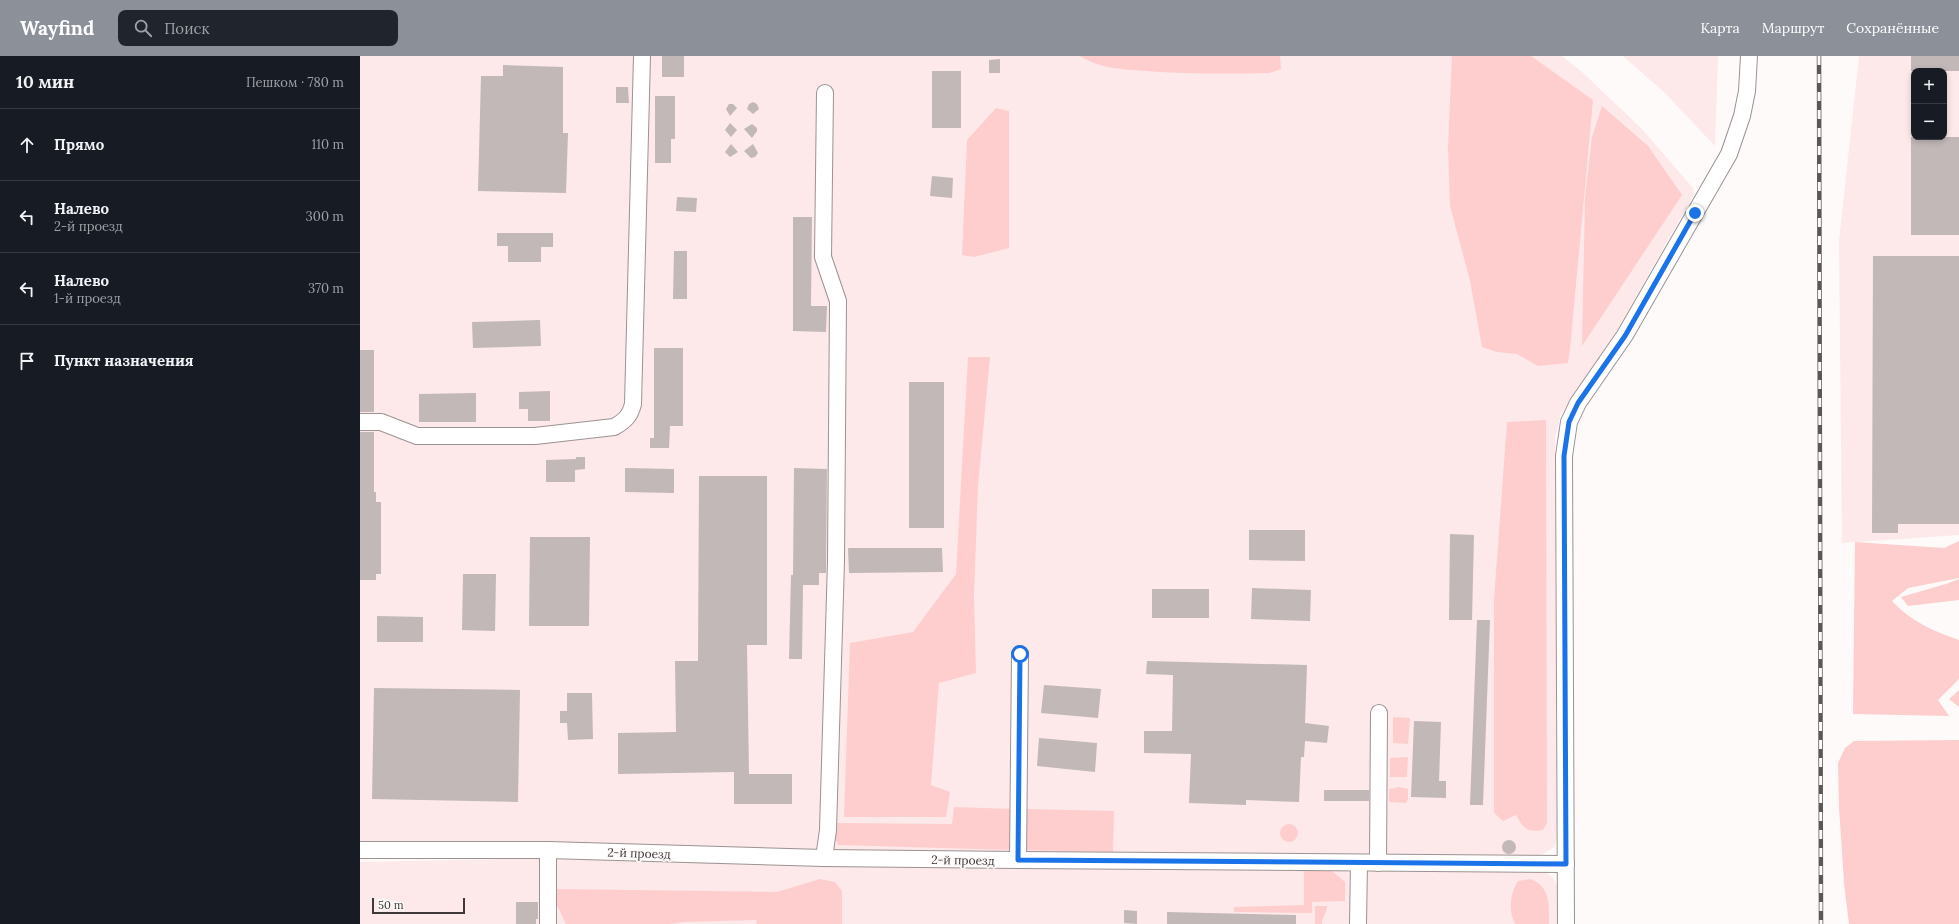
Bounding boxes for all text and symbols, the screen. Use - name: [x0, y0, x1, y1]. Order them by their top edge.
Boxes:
- search box: [118, 10, 398, 46]
- text: Wayfind: [20, 16, 94, 40]
- icon: search: [132, 17, 154, 39]
- text: Поиск: [164, 19, 210, 38]
- text: Карта: [1700, 19, 1740, 37]
- text: Маршрут: [1762, 19, 1824, 37]
- text: Сохранённые: [1846, 19, 1939, 37]
- map controls: [1911, 68, 1947, 140]
- button: +: [1911, 68, 1947, 104]
- text: 10 мин: [16, 71, 74, 93]
- text: Пешком · 780 m: [246, 74, 344, 91]
- button: −: [1911, 104, 1947, 140]
- icon: ahead: [16, 134, 38, 156]
- text: Прямо: [54, 135, 104, 154]
- text: 110 m: [311, 136, 344, 153]
- text: Налево: [54, 199, 109, 218]
- route end: [1686, 204, 1704, 222]
- icon: left: [16, 206, 38, 228]
- text: 300 m: [306, 208, 344, 225]
- text: 2-й проезд: [54, 218, 123, 235]
- text: Налево: [54, 271, 109, 290]
- icon: left: [16, 278, 38, 300]
- text: 370 m: [308, 280, 344, 297]
- text: 1-й проезд: [54, 290, 121, 307]
- icon: arrive: [16, 350, 38, 372]
- text: Пункт назначения: [54, 351, 194, 370]
- route start: [1011, 645, 1029, 663]
- street label: 2-й проезд: [607, 844, 671, 862]
- street label: 2-й проезд: [931, 852, 995, 868]
- scale bar: [372, 896, 465, 915]
- text: 50 m: [378, 898, 404, 912]

